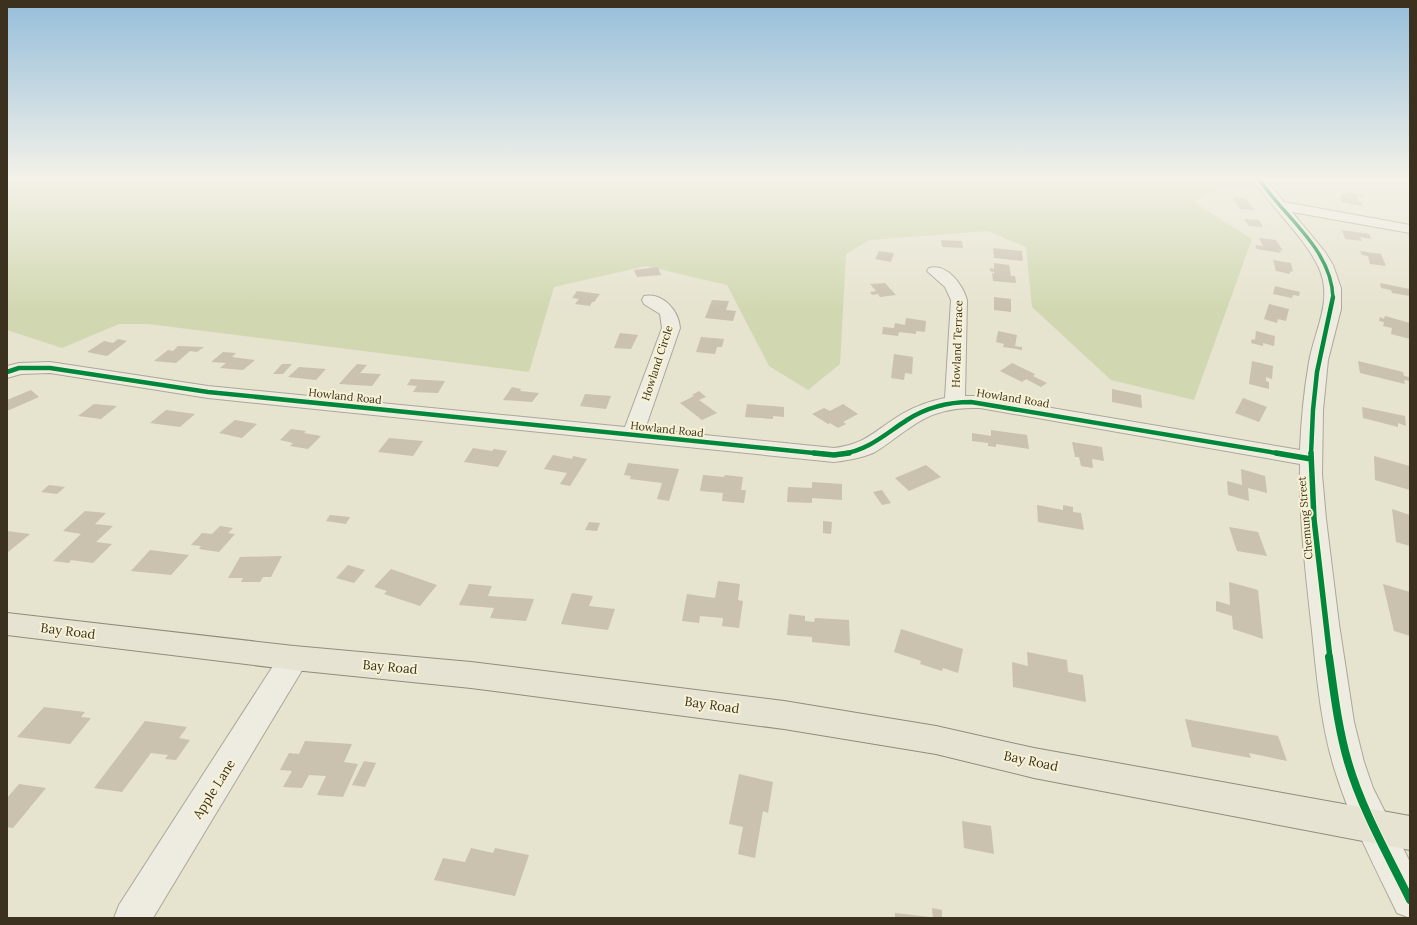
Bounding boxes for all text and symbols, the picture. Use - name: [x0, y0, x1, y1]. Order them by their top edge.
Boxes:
- street label: Howland Terrace: [948, 300, 966, 388]
- street label: Howland Circle: [638, 323, 676, 403]
- street label: Howland Road: [308, 385, 383, 407]
- street label: Howland Road: [975, 385, 1051, 411]
- street label: Howland Road: [630, 418, 705, 440]
- street label: Chemung Street: [1294, 475, 1316, 560]
- street label: Bay Road: [40, 619, 97, 643]
- street label: Bay Road: [362, 656, 418, 678]
- street label: Bay Road: [684, 693, 741, 717]
- street label: Bay Road: [1002, 747, 1060, 775]
- street label: Apple Lane: [188, 756, 239, 823]

